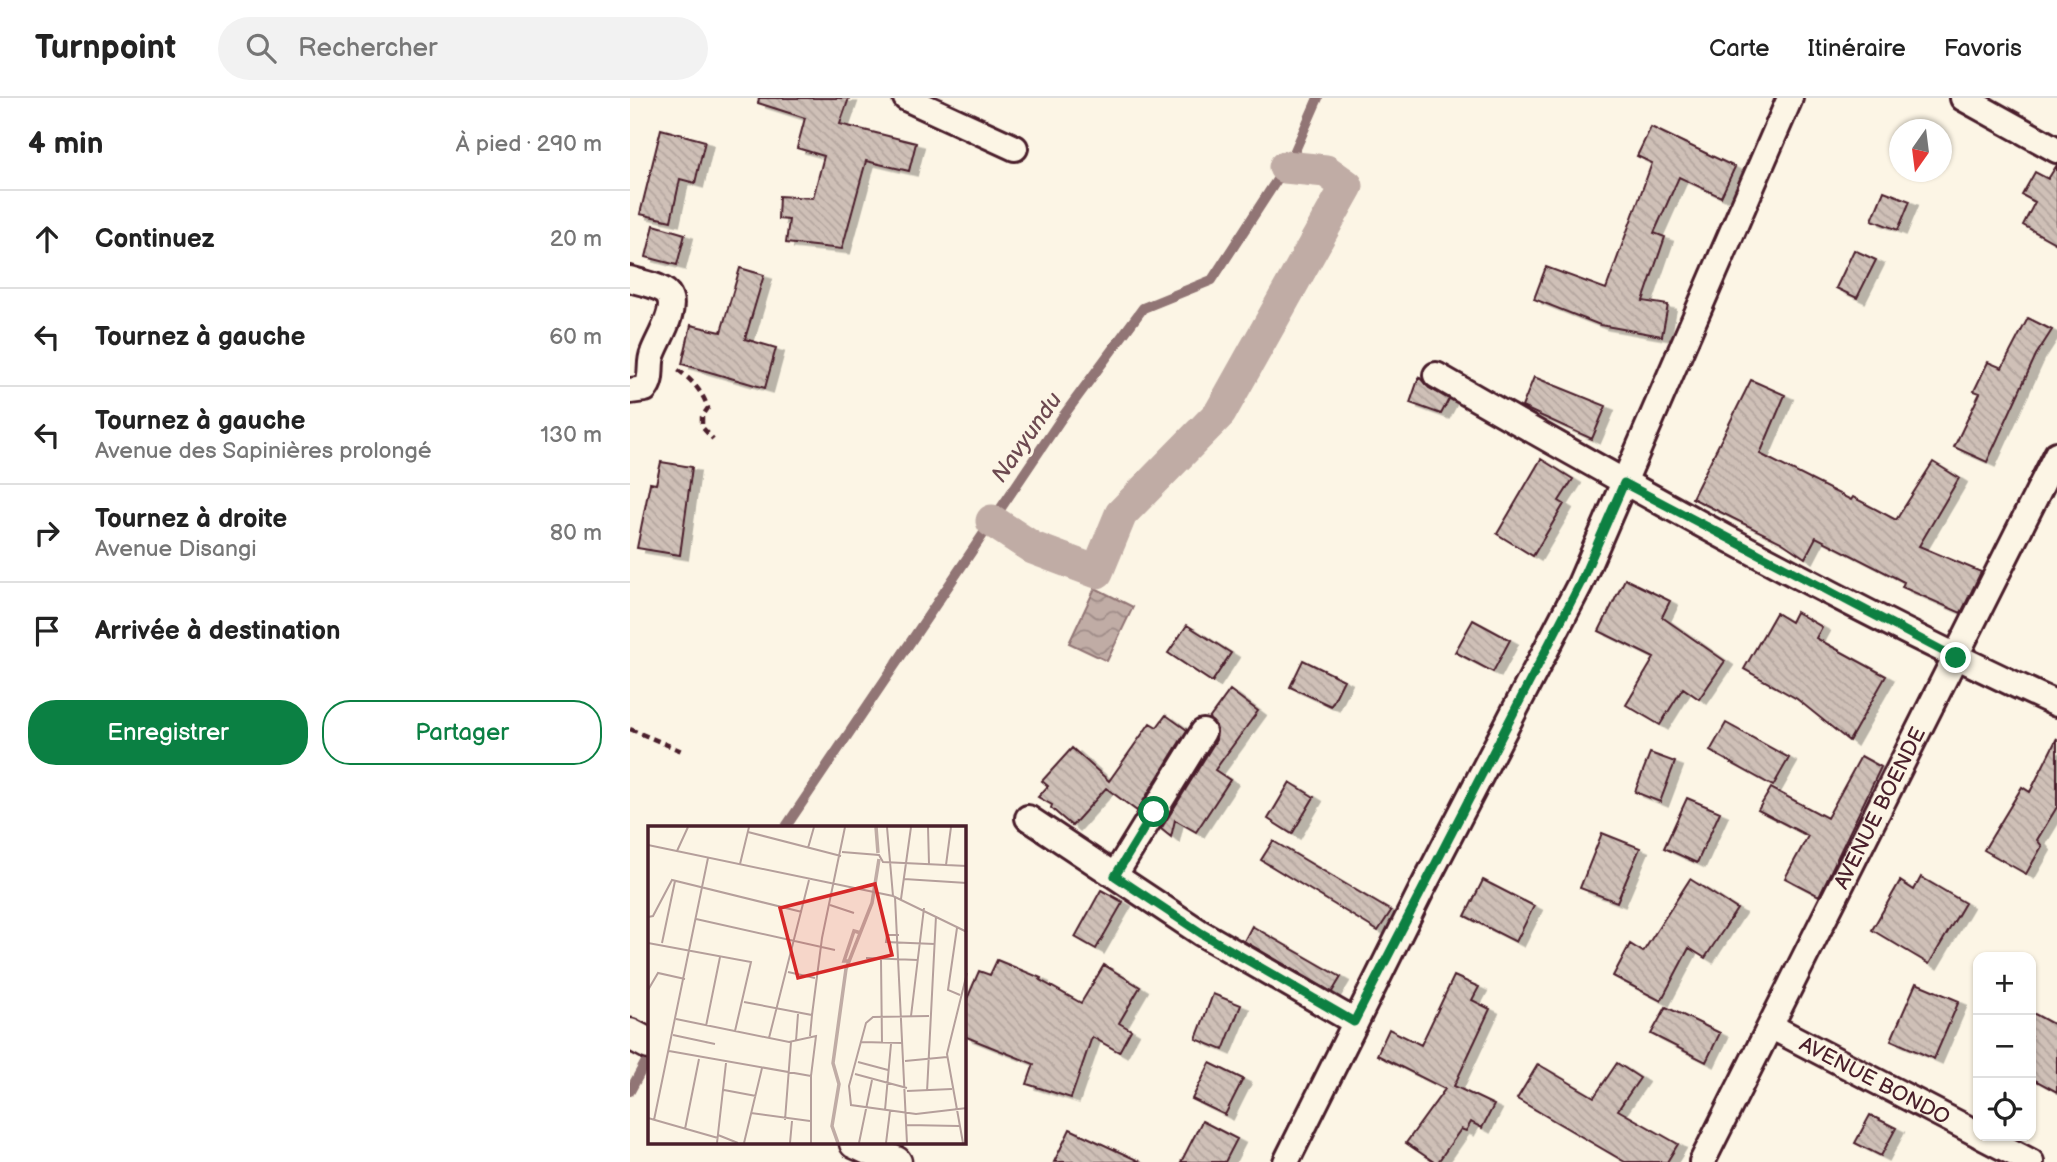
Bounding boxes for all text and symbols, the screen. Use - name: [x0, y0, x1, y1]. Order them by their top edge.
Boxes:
- search box: [218, 17, 708, 80]
- text: Turnpoint: [35, 28, 176, 68]
- icon: search: [242, 29, 280, 67]
- text: Rechercher: [298, 33, 437, 64]
- text: Carte: [1709, 34, 1770, 63]
- text: Itinéraire: [1808, 34, 1906, 63]
- text: Favoris: [1944, 34, 2022, 63]
- north arrow: [1889, 119, 1952, 182]
- text: 4 min: [28, 126, 103, 162]
- text: À pied · 290 m: [456, 130, 602, 158]
- icon: ahead: [28, 220, 66, 258]
- text: Continuez: [95, 224, 215, 255]
- text: 20 m: [550, 225, 602, 253]
- icon: left: [28, 318, 66, 356]
- text: Tournez à gauche: [95, 322, 306, 353]
- text: 60 m: [549, 323, 602, 351]
- water label: Navyundu: [986, 387, 1068, 488]
- text: Tournez à gauche: [95, 406, 306, 437]
- icon: left: [28, 416, 66, 454]
- text: 130 m: [540, 421, 602, 449]
- text: Avenue des Sapinières prolongé: [95, 437, 432, 465]
- text: Tournez à droite: [95, 504, 287, 535]
- icon: right: [28, 514, 66, 552]
- text: 80 m: [550, 519, 602, 547]
- text: Avenue Disangi: [95, 535, 257, 563]
- icon: arrive: [28, 612, 66, 650]
- text: Arrivée à destination: [95, 616, 341, 647]
- route end: [1940, 642, 1971, 673]
- button: Enregistrer: [28, 700, 308, 765]
- button: Partager: [322, 700, 602, 765]
- street label: AVENUE BOENDE: [1829, 723, 1931, 893]
- route start: [1138, 796, 1169, 827]
- inset map: [648, 826, 966, 1144]
- map controls: [1973, 952, 2036, 1141]
- button: +: [1973, 952, 2036, 1015]
- button: −: [1973, 1015, 2036, 1078]
- street label: AVENUE BONDO: [1795, 1032, 1954, 1130]
- button: locate: [1973, 1078, 2036, 1141]

